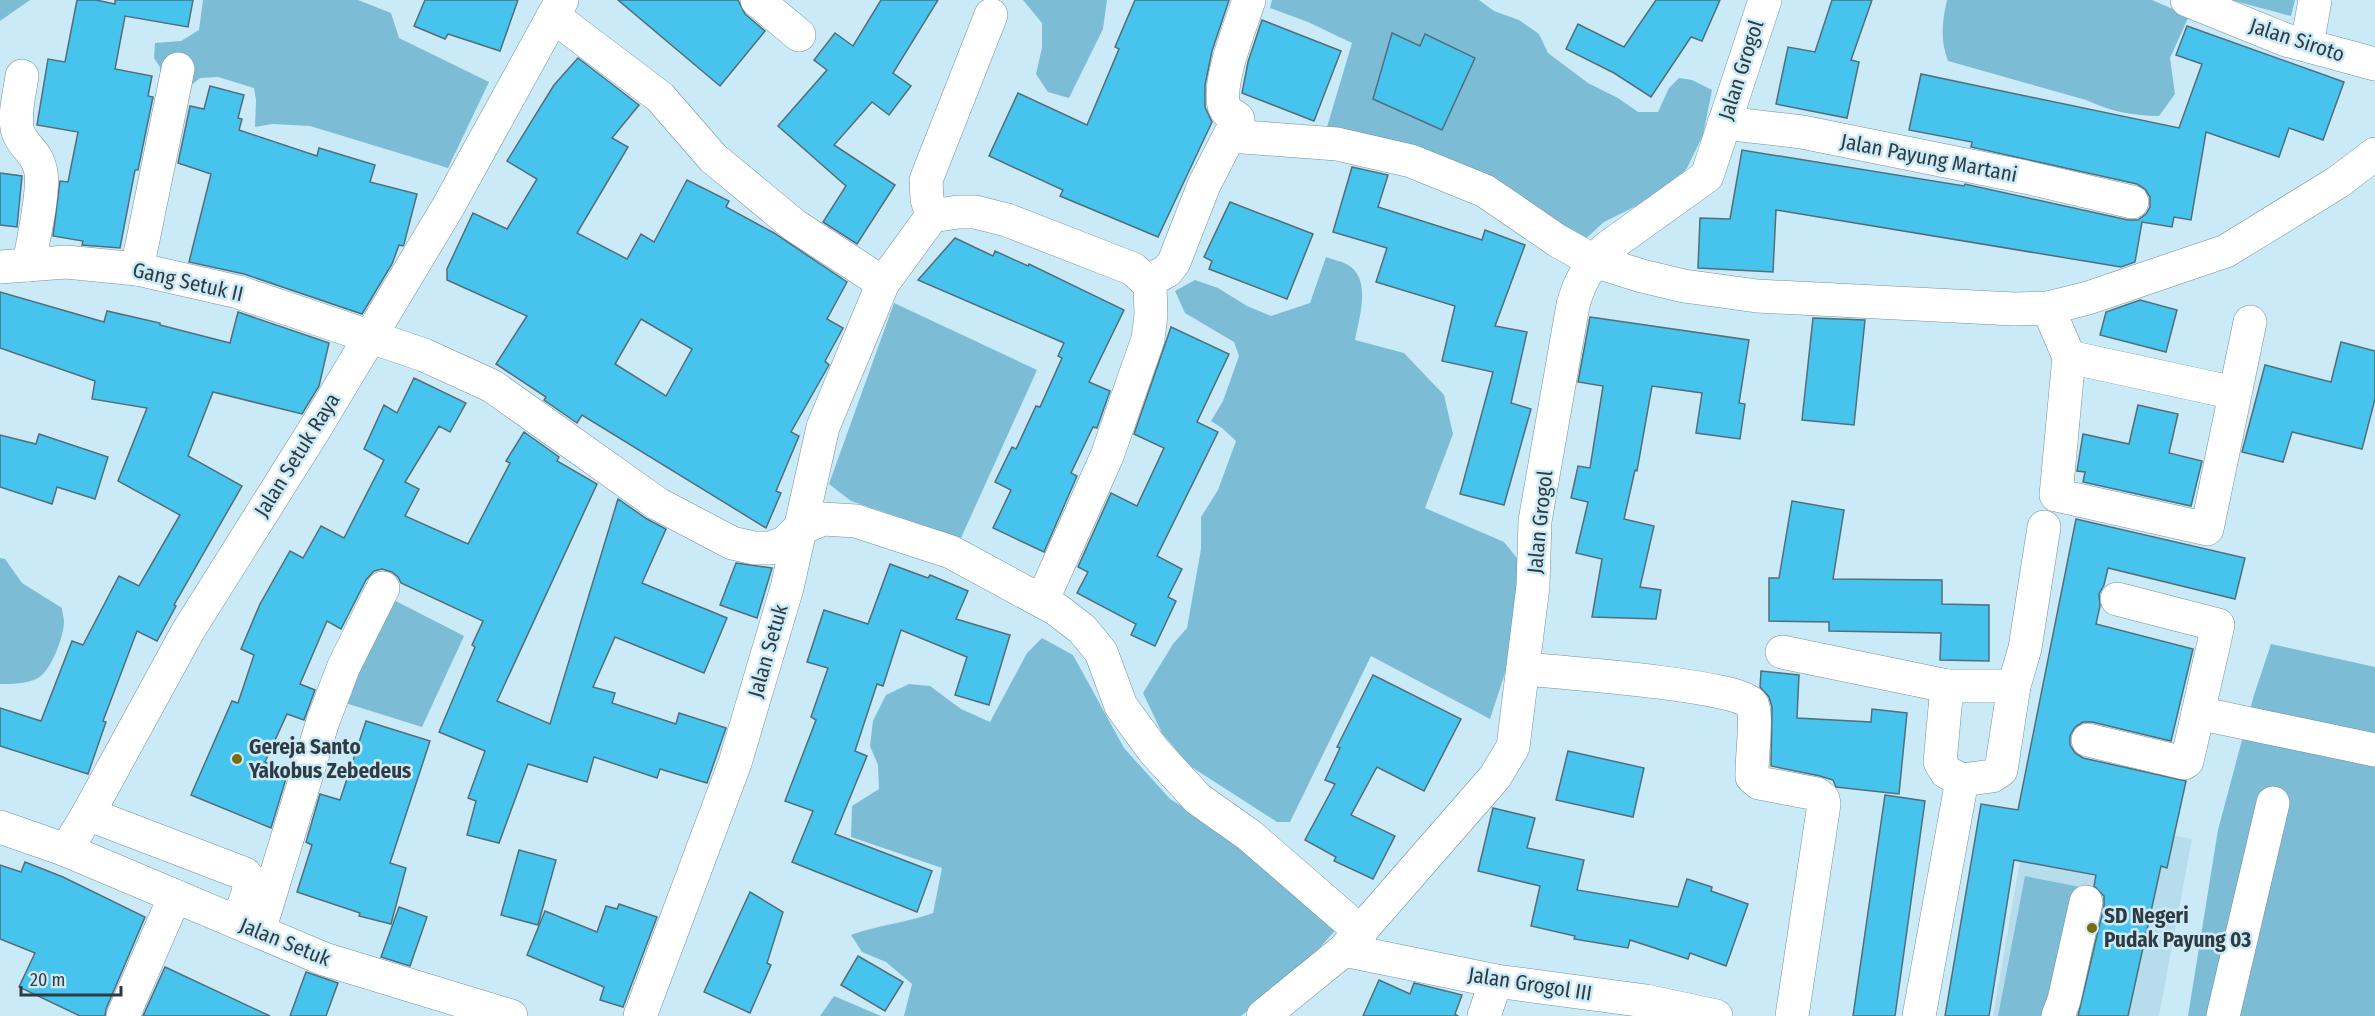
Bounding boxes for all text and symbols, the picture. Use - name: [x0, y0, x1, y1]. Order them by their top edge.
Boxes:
- street label: Jalan Siroto: [2246, 12, 2348, 68]
- street label: Jalan Grogol: [1713, 16, 1769, 123]
- street label: Jalan Payung Martani: [1838, 128, 2020, 188]
- street label: Gang Setuk II: [130, 257, 246, 307]
- street label: Jalan Setuk Raya: [248, 388, 346, 522]
- street label: Jalan Grogol: [1522, 469, 1558, 575]
- street label: Jalan Setuk: [742, 601, 794, 701]
- place label: Gereja Santo Yakobus Zebedeus: [248, 734, 411, 784]
- marker: Gereja Santo Yakobus Zebedeus: [230, 752, 244, 766]
- place label: SD Negeri Pudak Payung 03: [2104, 903, 2251, 953]
- street label: Jalan Setuk: [236, 912, 335, 972]
- marker: SD Negeri Pudak Payung 03: [2085, 921, 2099, 935]
- scale bar: [21, 959, 122, 997]
- street label: Jalan Grogol III: [1466, 961, 1594, 1007]
- text: 20 m: [30, 969, 65, 991]

